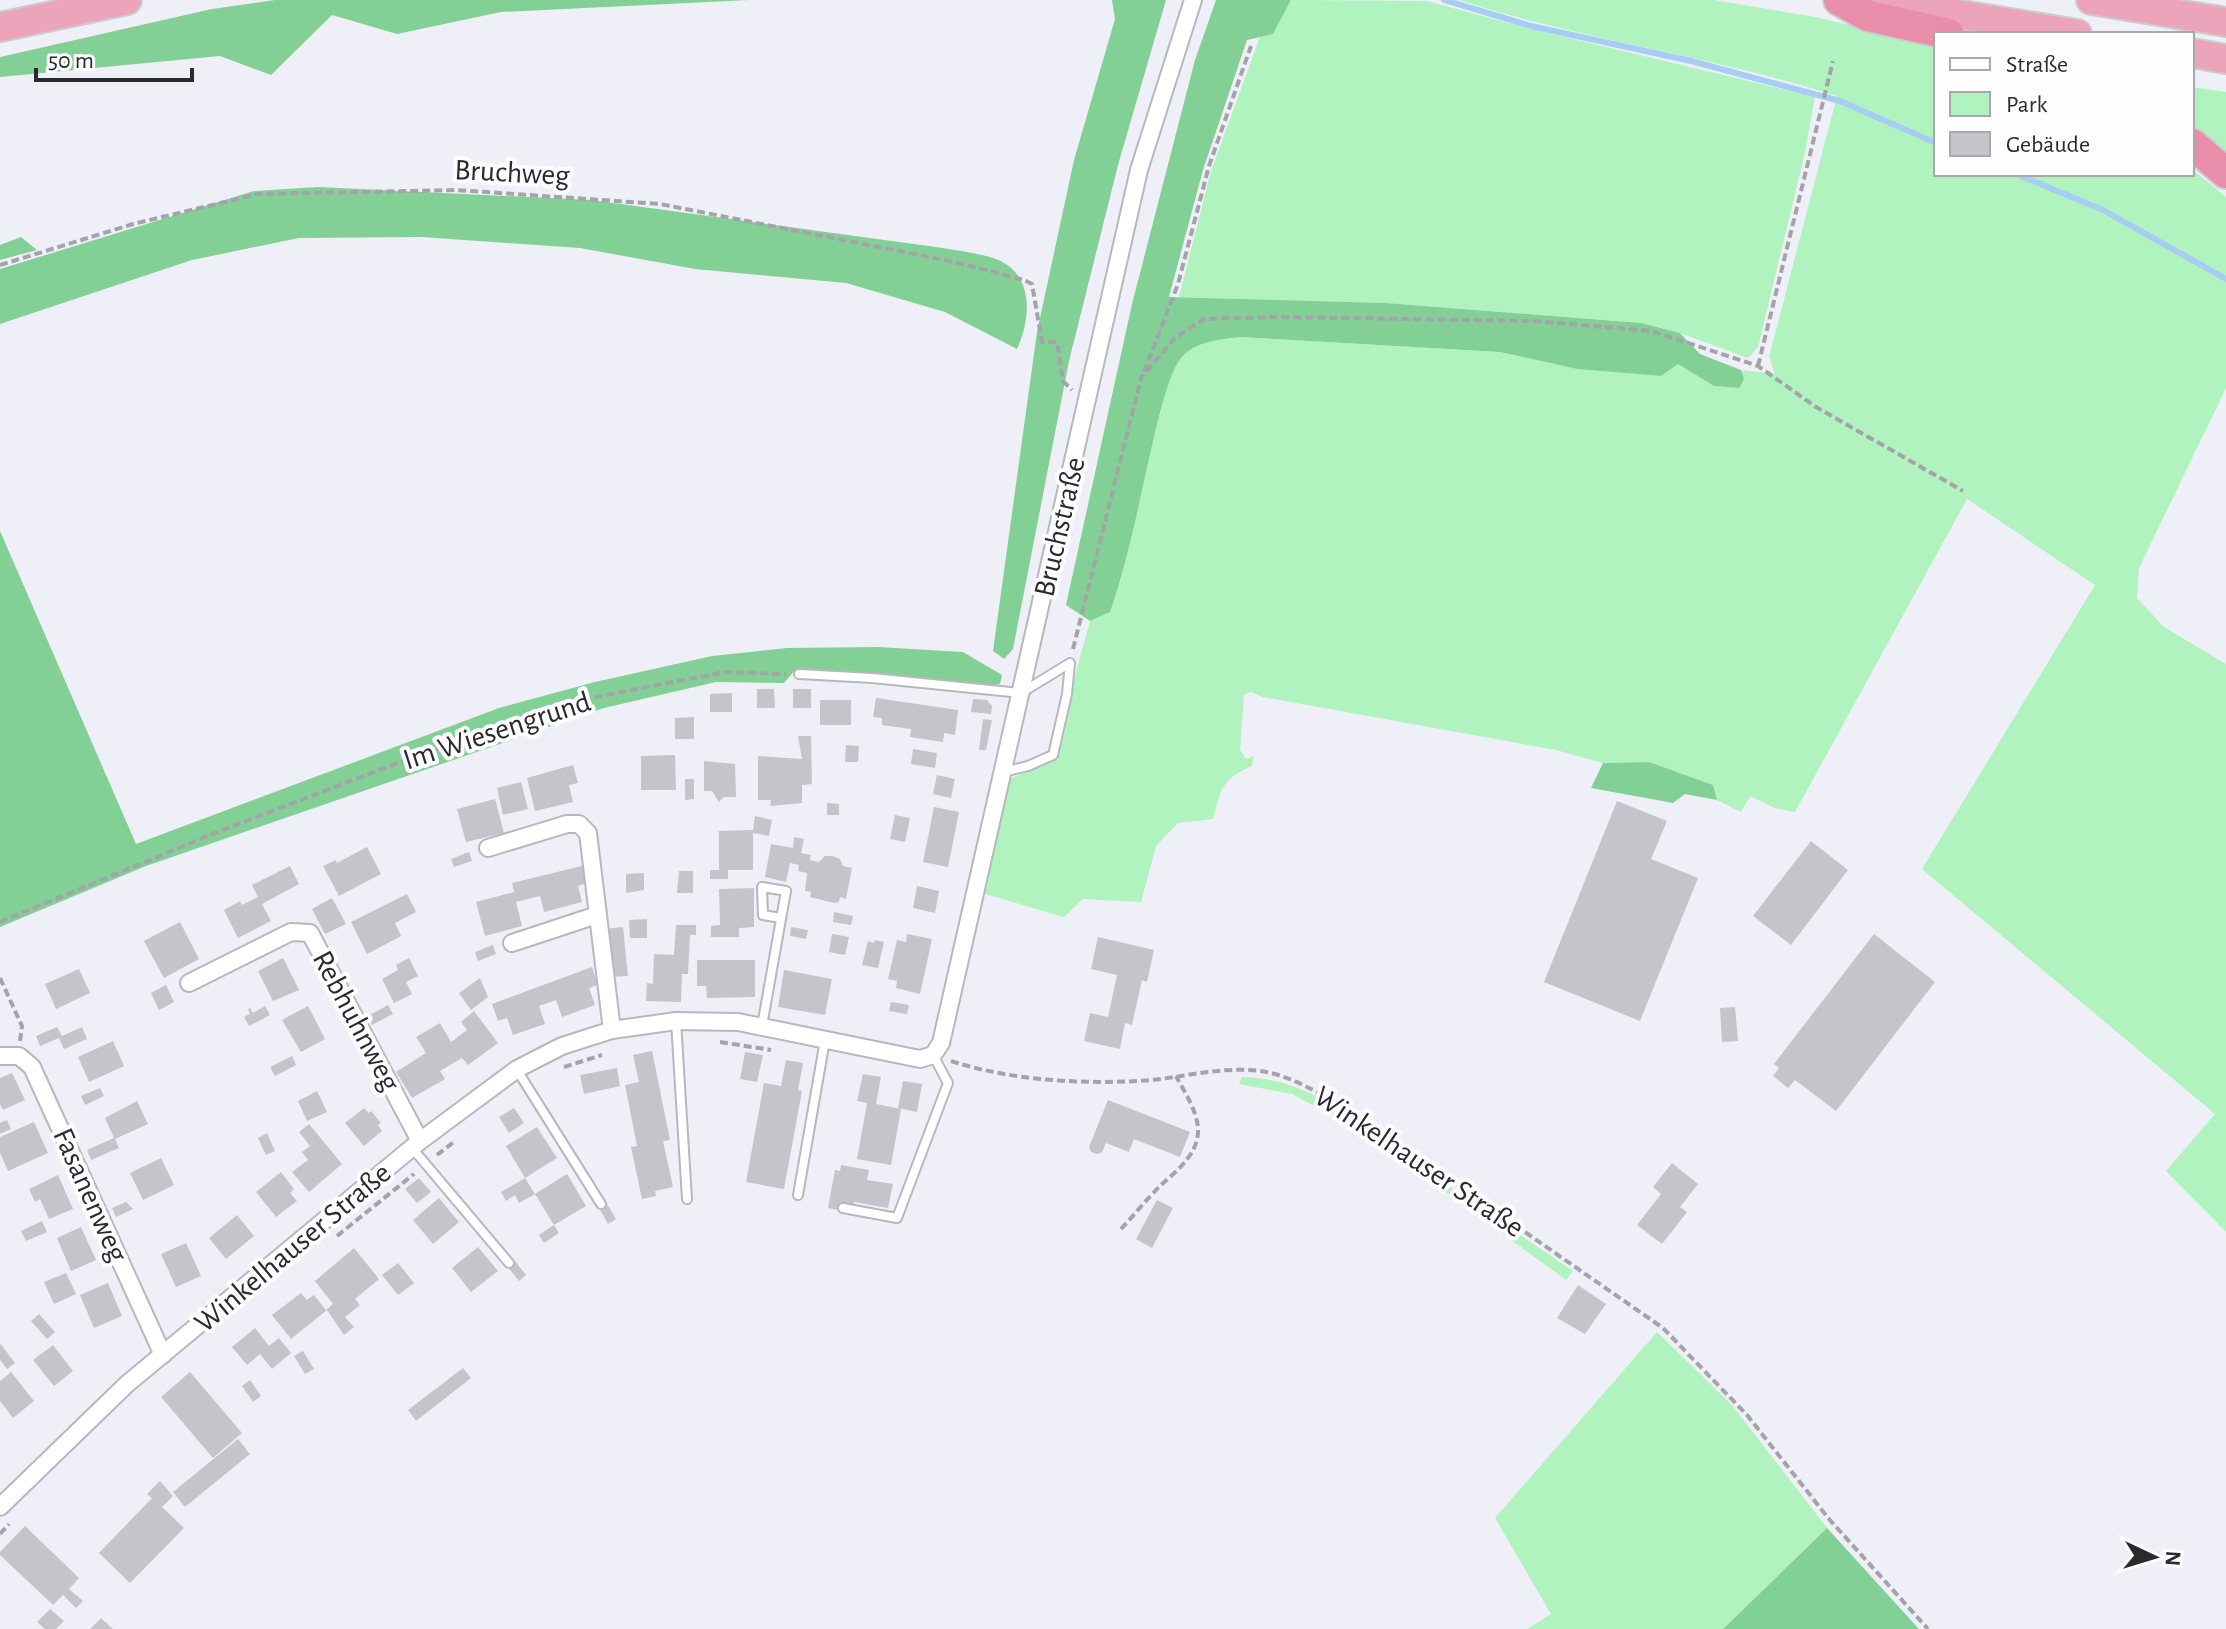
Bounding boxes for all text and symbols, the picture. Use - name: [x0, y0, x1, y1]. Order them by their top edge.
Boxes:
- scale bar: [36, 32, 192, 82]
- legend: [1934, 32, 2194, 176]
- text: 50 m: [48, 49, 94, 73]
- text: Straße: [2006, 53, 2068, 77]
- text: Park: [2006, 93, 2047, 117]
- text: Gebäude: [2006, 133, 2090, 157]
- street label: Bruchweg: [454, 155, 571, 191]
- street label: Bruchstraße: [1029, 454, 1091, 600]
- street label: Im Wiesengrund: [399, 687, 595, 775]
- street label: Rebhuhnweg: [307, 946, 406, 1096]
- street label: Winkelhauser Straße: [1309, 1081, 1529, 1243]
- street label: Fasanenweg: [47, 1124, 133, 1267]
- street label: Winkelhauser Straße: [189, 1158, 397, 1338]
- north arrow: [2114, 1517, 2194, 1597]
- text: N: [2161, 1550, 2184, 1567]

